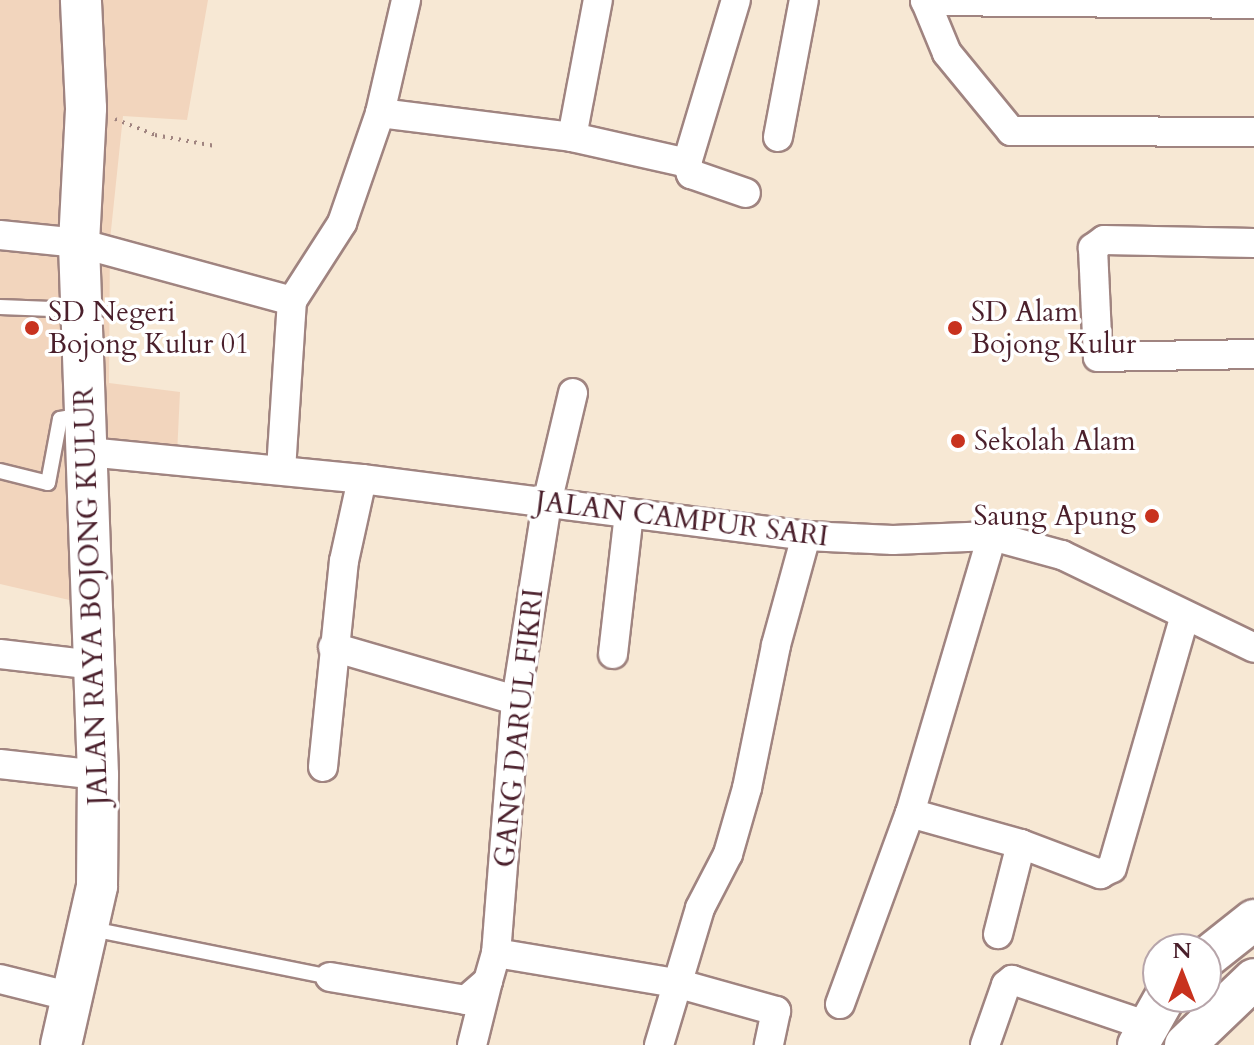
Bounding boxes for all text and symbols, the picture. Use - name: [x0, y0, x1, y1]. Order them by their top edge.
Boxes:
- place label: SD Negeri Bojong Kulur 01: [48, 295, 249, 361]
- place label: SD Alam Bojong Kulur: [971, 295, 1136, 361]
- marker: SD Negeri Bojong Kulur 01: [23, 319, 41, 337]
- marker: SD Alam Bojong Kulur: [946, 319, 964, 337]
- street label: JALAN RAYA BOJONG KULUR: [67, 386, 115, 806]
- place label: Sekolah Alam: [974, 424, 1136, 458]
- marker: Sekolah Alam: [949, 432, 967, 450]
- street label: JALAN CAMPUR SARI: [534, 484, 830, 554]
- place label: Saung Apung: [974, 499, 1136, 533]
- marker: Saung Apung: [1143, 507, 1161, 525]
- street label: GANG DARUL FIKRI: [488, 587, 550, 869]
- north arrow: [1142, 933, 1222, 1013]
- text: N: [1172, 936, 1192, 966]

